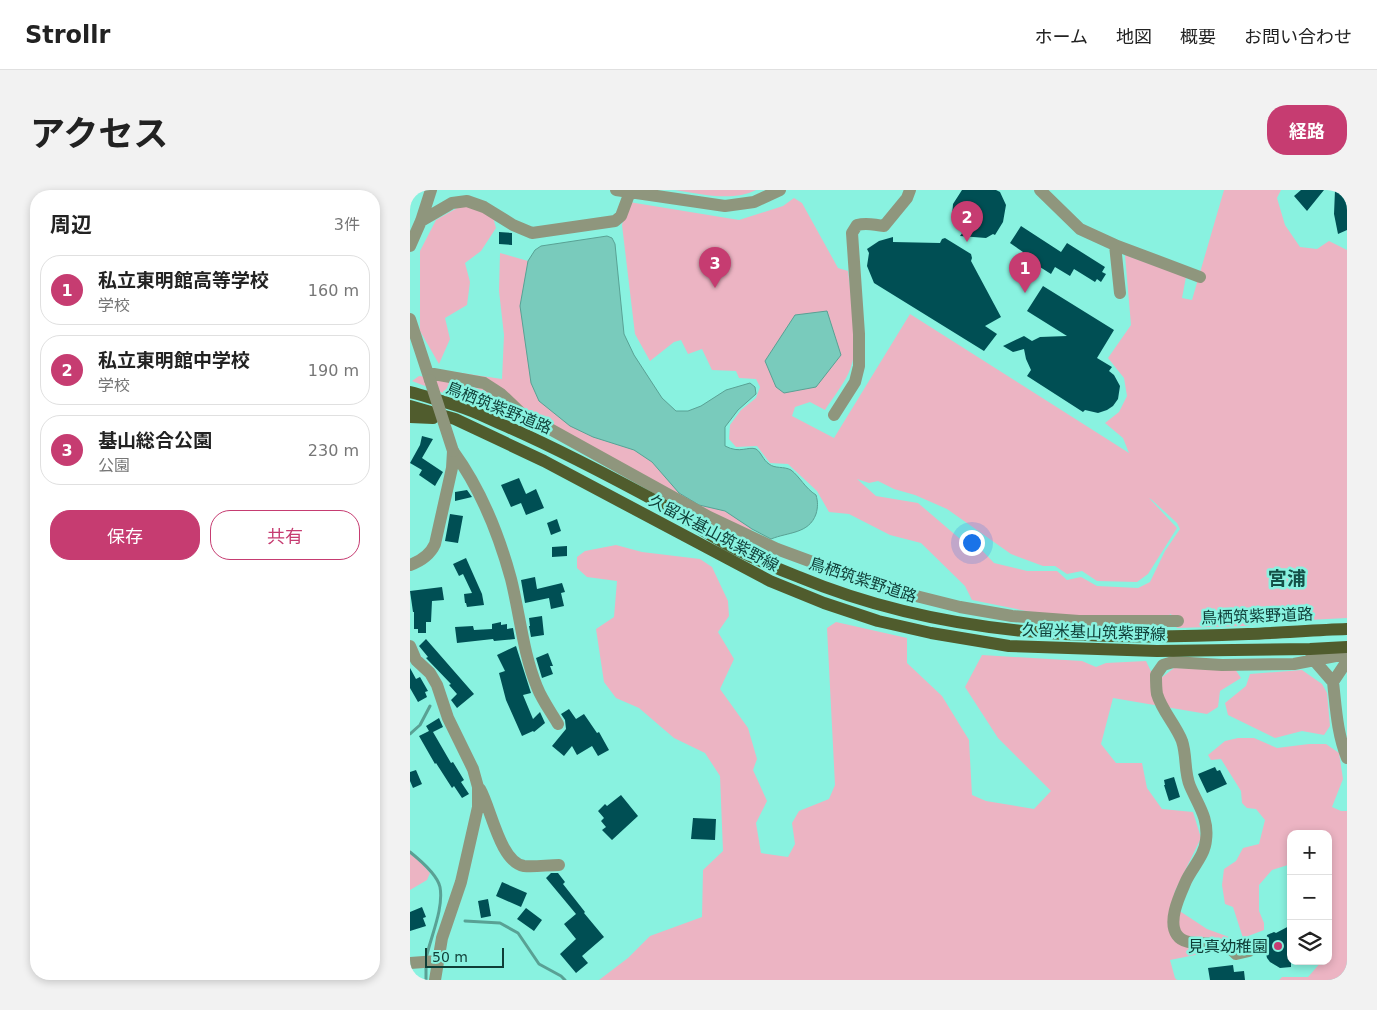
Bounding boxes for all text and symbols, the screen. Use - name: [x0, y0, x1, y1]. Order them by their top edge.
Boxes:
- text: Strollr: [25, 21, 110, 49]
- text: ホーム: [1035, 26, 1088, 47]
- text: 地図: [1116, 26, 1152, 47]
- text: 概要: [1180, 26, 1216, 47]
- text: お問い合わせ: [1244, 26, 1352, 47]
- button: 経路: [1267, 105, 1347, 155]
- text: アクセス: [30, 114, 168, 154]
- pin: 2: [951, 201, 983, 242]
- text: 周辺: [50, 213, 92, 237]
- text: 3件: [334, 215, 360, 234]
- pin: 3: [699, 247, 731, 288]
- pin: 1: [1009, 252, 1041, 293]
- text: 私立東明館高等学校: [98, 269, 269, 291]
- text: 1: [61, 281, 73, 300]
- text: 160 m: [308, 281, 359, 300]
- text: 学校: [98, 296, 130, 315]
- text: 私立東明館中学校: [98, 349, 250, 371]
- text: 2: [61, 361, 73, 380]
- text: 190 m: [308, 361, 359, 380]
- text: 学校: [98, 376, 130, 395]
- street label: 鳥栖筑紫野道路: [444, 378, 554, 438]
- text: 基山総合公園: [98, 429, 212, 451]
- text: 3: [61, 441, 73, 460]
- text: 230 m: [308, 441, 359, 460]
- text: 公園: [98, 456, 130, 475]
- street label: 久留米基山筑紫野線: [646, 491, 782, 575]
- button: 保存: [50, 510, 200, 560]
- button: 共有: [210, 510, 360, 560]
- your location: [959, 530, 985, 556]
- street label: 鳥栖筑紫野道路: [807, 554, 919, 606]
- district label: 宮浦: [1268, 567, 1306, 589]
- street label: 鳥栖筑紫野道路: [1201, 605, 1313, 627]
- street label: 久留米基山筑紫野線: [1022, 620, 1166, 644]
- map controls: [1287, 830, 1332, 965]
- button: +: [1287, 830, 1332, 875]
- button: −: [1287, 875, 1332, 920]
- button: layers: [1287, 920, 1332, 965]
- place label: 見真幼稚園: [1188, 937, 1268, 956]
- marker: 見真幼稚園: [1272, 940, 1284, 952]
- scale bar: [425, 945, 504, 968]
- text: 50 m: [432, 949, 468, 965]

